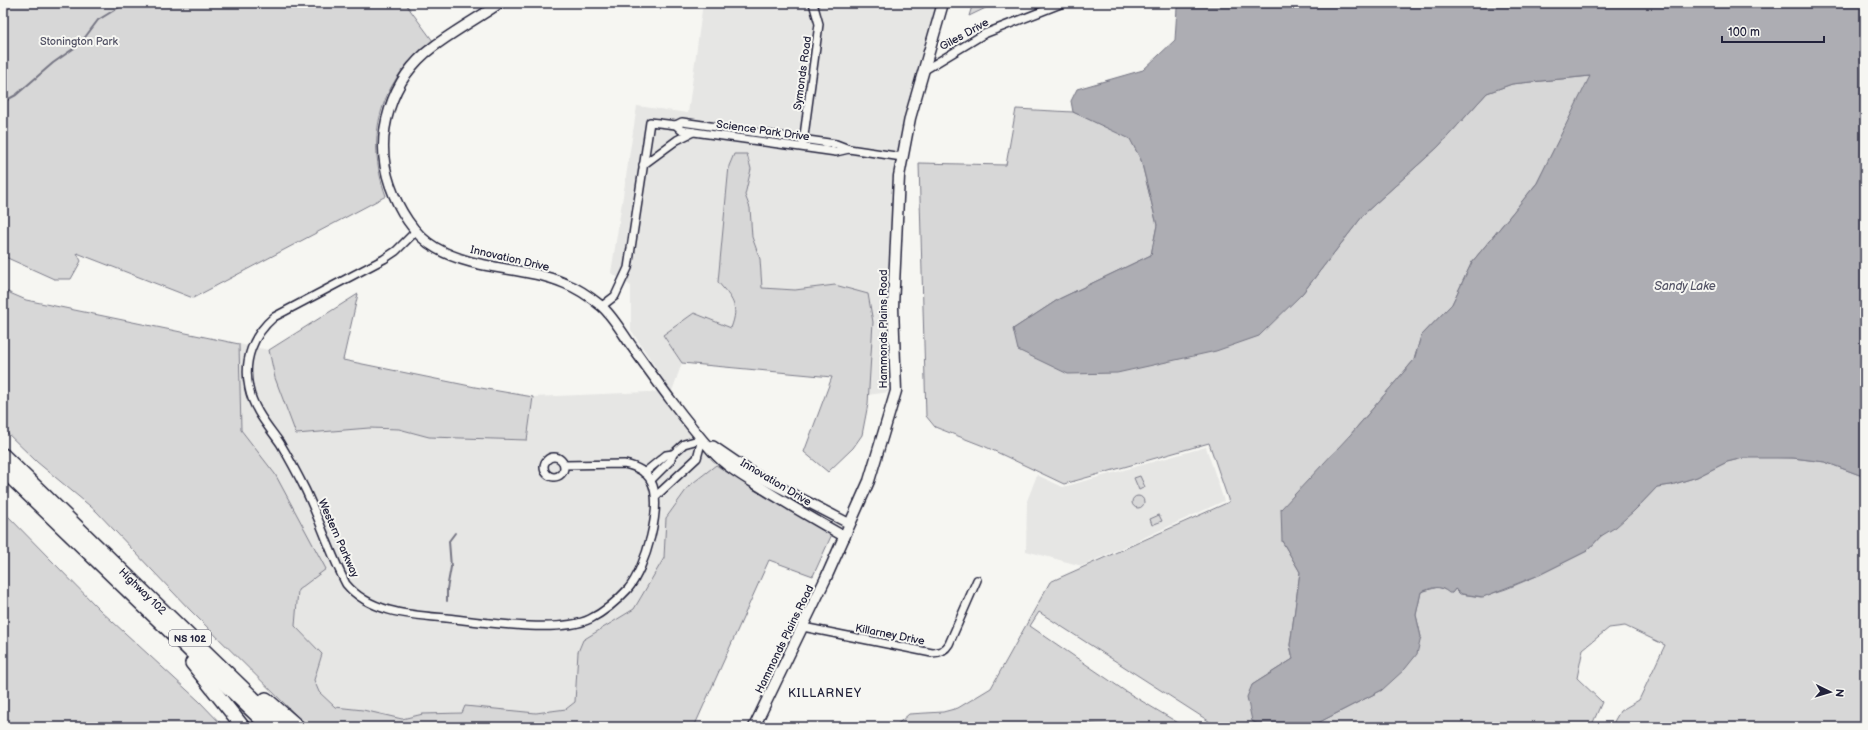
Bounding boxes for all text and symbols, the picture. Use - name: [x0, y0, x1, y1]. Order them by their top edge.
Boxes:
- street label: Giles Drive: [937, 15, 991, 53]
- scale bar: [1722, 18, 1824, 44]
- text: 100 m: [1728, 25, 1760, 40]
- park label: Stonington Park: [40, 35, 119, 48]
- street label: Symonds Road: [791, 35, 814, 111]
- street label: Science Park Drive: [715, 118, 811, 144]
- street label: Innovation Drive: [469, 243, 551, 274]
- street label: Hammonds Plains Road: [877, 270, 890, 388]
- water label: Sandy Lake: [1654, 279, 1716, 294]
- street label: Innovation Drive: [738, 456, 814, 509]
- street label: Western Parkway: [315, 497, 362, 580]
- street label: Highway 102: [116, 565, 169, 618]
- street label: Hammonds Plains Road: [753, 583, 816, 696]
- street label: Killarney Drive: [854, 621, 926, 648]
- road number: NS 102: [169, 630, 211, 646]
- north arrow: [1810, 672, 1850, 712]
- district label: KILLARNEY: [788, 686, 862, 701]
- text: N: [1833, 688, 1846, 698]

